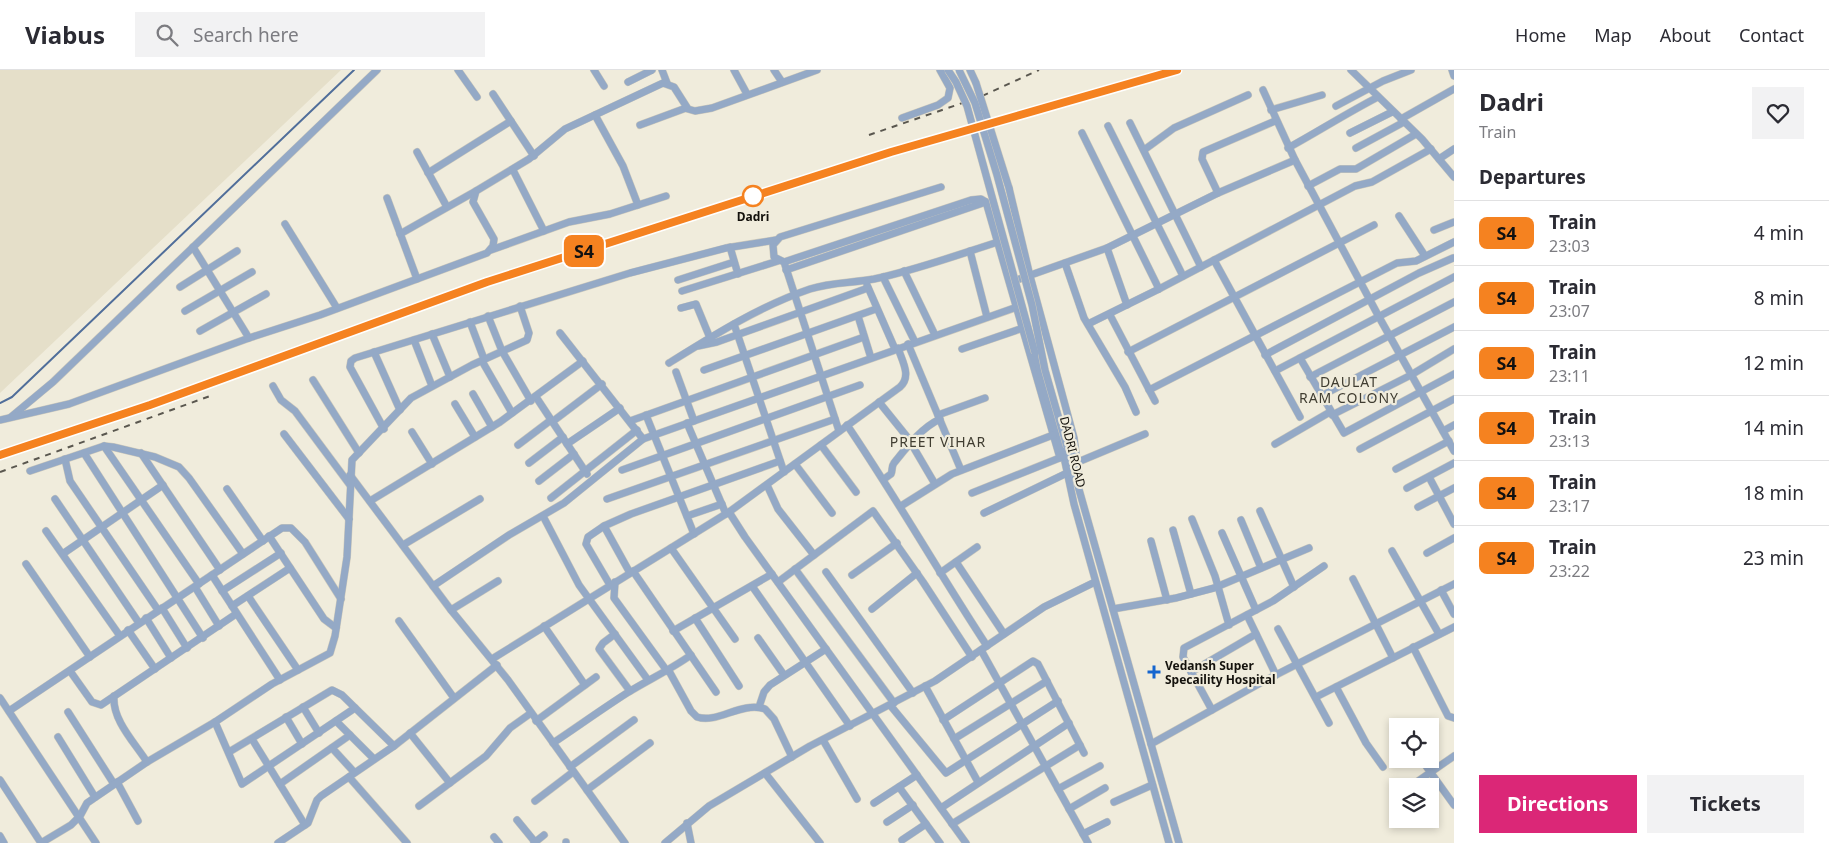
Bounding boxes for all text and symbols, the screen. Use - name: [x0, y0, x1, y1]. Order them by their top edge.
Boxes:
- search box: [135, 12, 485, 57]
- text: Viabus: [25, 18, 105, 51]
- icon: search: [153, 21, 181, 49]
- text: Search here: [193, 22, 299, 48]
- text: Home: [1515, 23, 1566, 47]
- text: Map: [1594, 23, 1632, 47]
- text: About: [1660, 23, 1711, 47]
- text: Contact: [1739, 23, 1804, 47]
- text: Dadri: [1479, 85, 1544, 118]
- button: heart: [1752, 87, 1804, 139]
- text: Train: [1479, 121, 1516, 143]
- text: Departures: [1479, 164, 1586, 190]
- marker: Dadri: [742, 185, 764, 207]
- place label: Dadri: [737, 208, 769, 225]
- text: Train: [1549, 209, 1597, 235]
- text: 4 min: [1754, 220, 1804, 246]
- text: S4: [1496, 221, 1517, 245]
- line badge: S4: [562, 235, 606, 267]
- text: 23:03: [1549, 235, 1590, 257]
- text: S4: [574, 239, 594, 263]
- text: Train: [1549, 274, 1597, 300]
- text: 8 min: [1754, 285, 1804, 311]
- text: S4: [1496, 286, 1517, 310]
- text: 23:07: [1549, 300, 1590, 322]
- text: Train: [1549, 339, 1597, 365]
- text: 12 min: [1743, 350, 1804, 376]
- text: S4: [1496, 351, 1517, 375]
- text: 23:11: [1549, 365, 1590, 387]
- district label: DAULAT RAM COLONY: [1299, 372, 1399, 407]
- text: Train: [1549, 404, 1597, 430]
- street label: DADRI ROAD: [1056, 415, 1090, 490]
- text: 14 min: [1743, 415, 1804, 441]
- text: S4: [1496, 416, 1517, 440]
- text: 23:13: [1549, 430, 1590, 452]
- district label: PREET VIHAR: [890, 432, 986, 451]
- text: Train: [1549, 469, 1597, 495]
- text: 18 min: [1743, 480, 1804, 506]
- text: S4: [1496, 481, 1517, 505]
- text: 23:17: [1549, 495, 1590, 517]
- text: Train: [1549, 534, 1597, 560]
- text: 23 min: [1743, 545, 1804, 571]
- text: S4: [1496, 546, 1517, 570]
- text: 23:22: [1549, 560, 1590, 582]
- place label: Vedansh Super Specaility Hospital: [1165, 657, 1276, 688]
- marker: Vedansh Super Specaility Hospital: [1147, 665, 1161, 679]
- map controls: [1389, 718, 1439, 828]
- button: locate: [1389, 718, 1439, 768]
- button: Directions: [1479, 775, 1637, 833]
- button: Tickets: [1647, 775, 1804, 833]
- button: layers: [1389, 778, 1439, 828]

